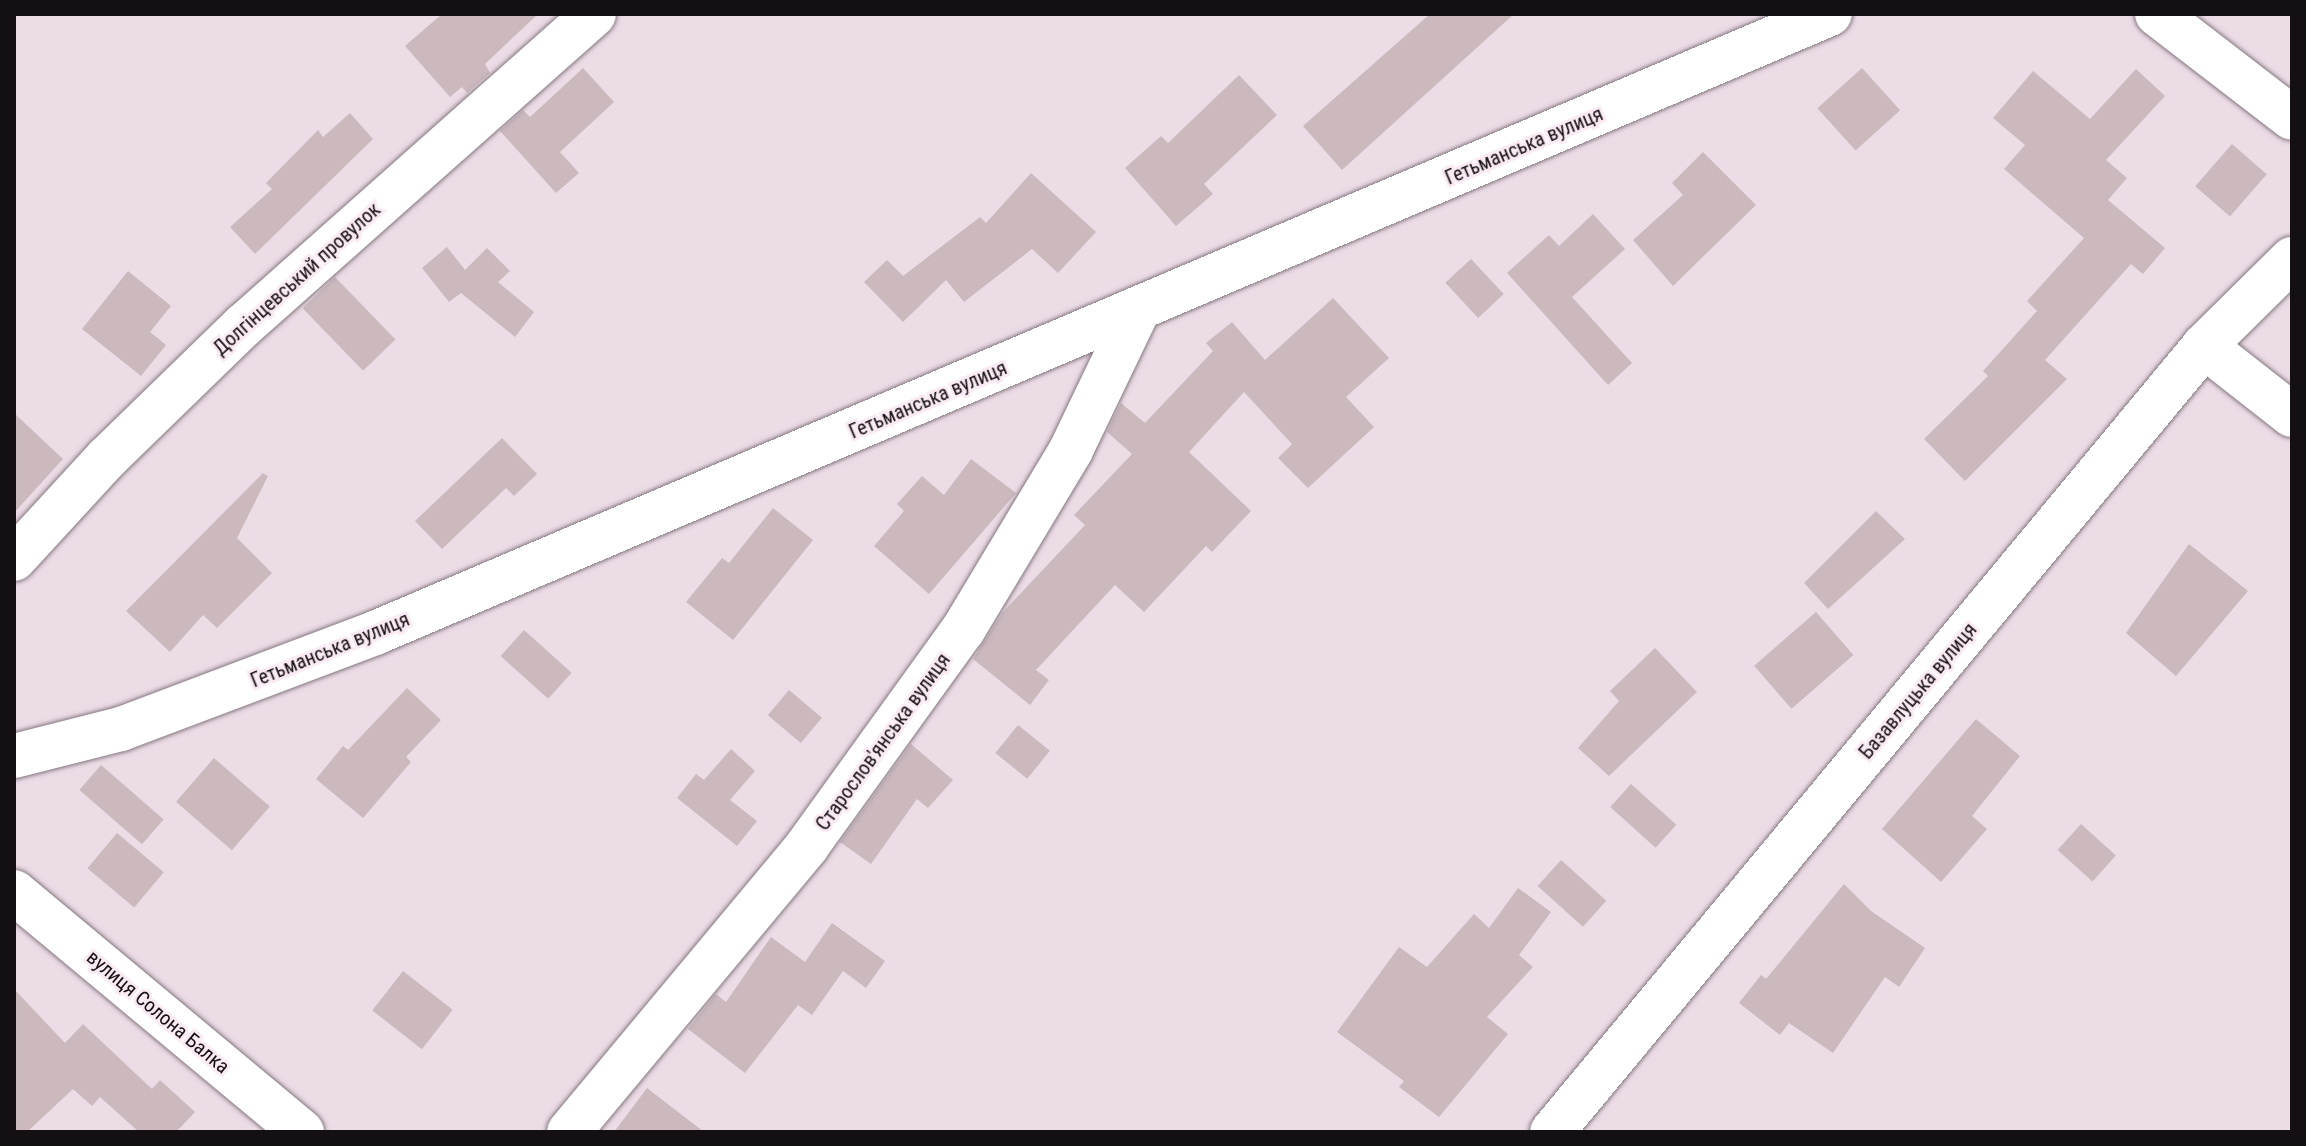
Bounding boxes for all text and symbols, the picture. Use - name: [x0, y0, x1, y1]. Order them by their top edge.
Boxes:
- street label: Гетьманська вулиця: [1441, 102, 1607, 190]
- street label: Долгінцевський провулок: [208, 198, 386, 360]
- street label: Гетьманська вулиця: [845, 356, 1011, 444]
- street label: Гетьманська вулиця: [247, 607, 413, 693]
- street label: Базавлуцька вулиця: [1854, 618, 1982, 764]
- street label: Старослов'янська вулиця: [811, 649, 955, 835]
- street label: вулиця Солона Балка: [82, 945, 234, 1079]

